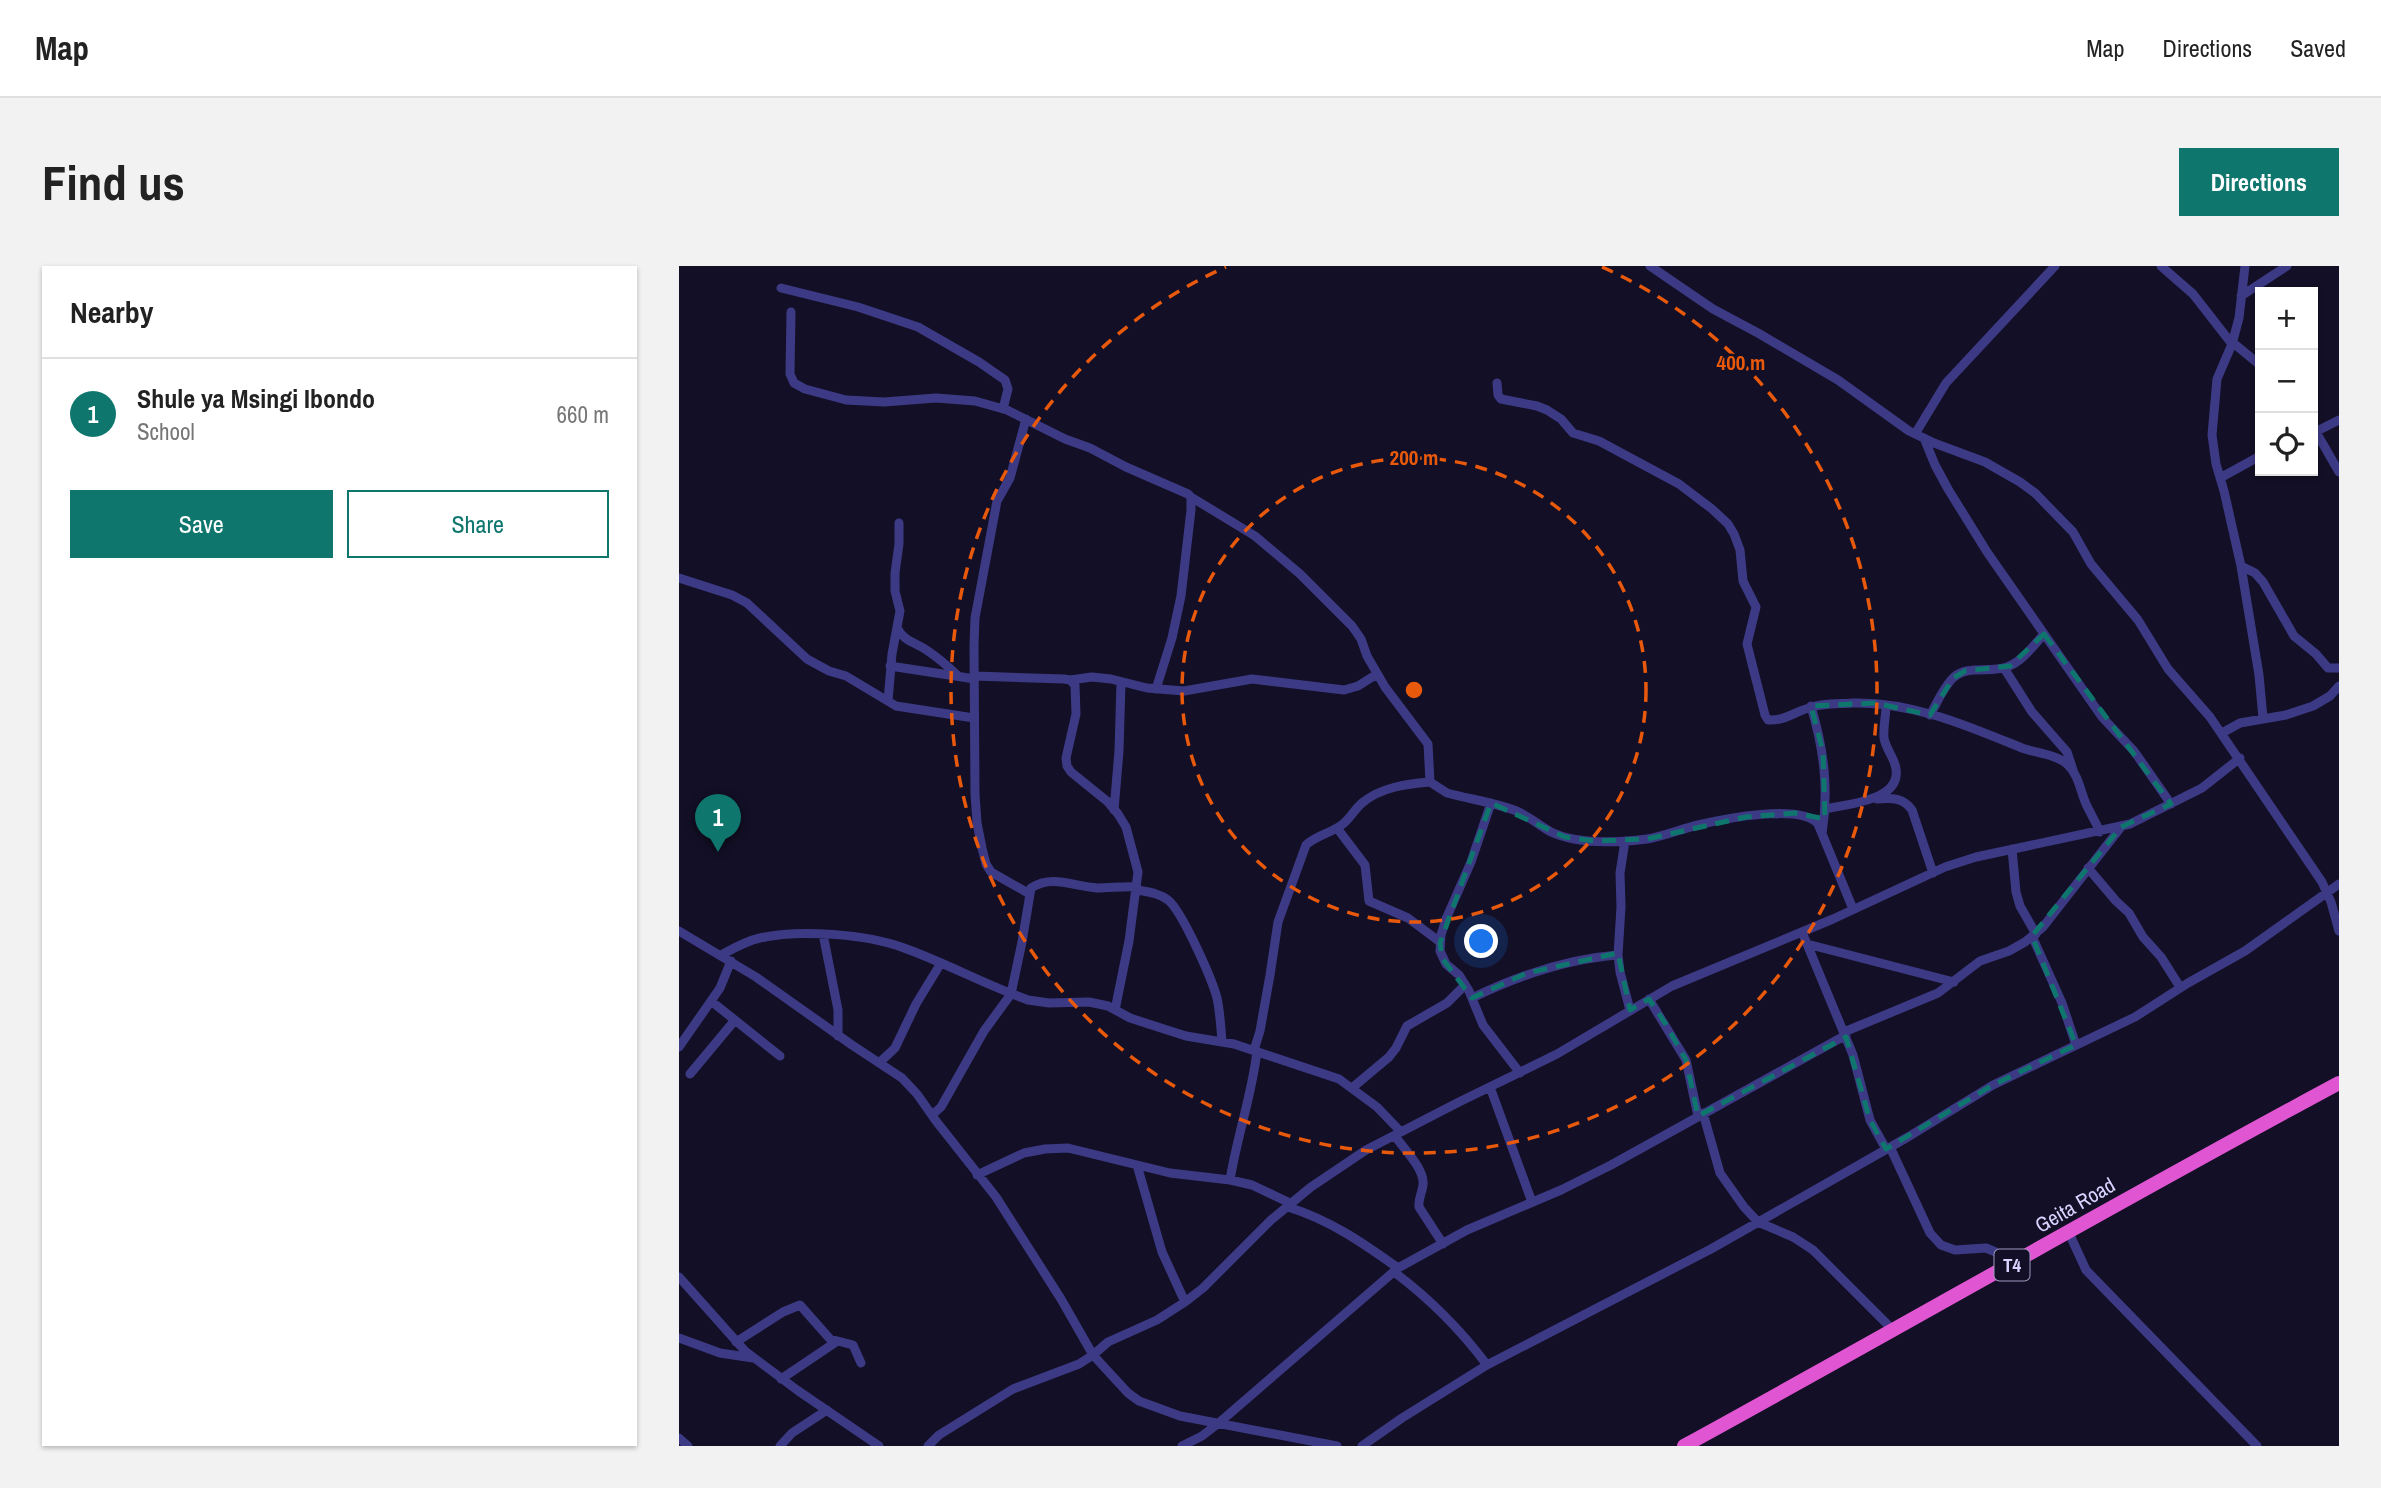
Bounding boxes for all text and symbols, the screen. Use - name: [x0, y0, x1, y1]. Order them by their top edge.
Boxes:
- text: Map: [35, 26, 89, 70]
- text: Map: [2086, 32, 2124, 64]
- text: Directions: [2162, 32, 2252, 64]
- text: Saved: [2290, 32, 2346, 64]
- button: Directions: [2179, 148, 2339, 216]
- text: Find us: [42, 149, 185, 215]
- map controls: [2255, 287, 2318, 476]
- button: +: [2255, 287, 2318, 350]
- text: Nearby: [70, 292, 153, 332]
- text: 400 m: [1717, 348, 1765, 377]
- button: −: [2255, 350, 2318, 413]
- text: Shule ya Msingi Ibondo: [137, 381, 375, 416]
- text: 1: [88, 399, 98, 430]
- text: 660 m: [557, 399, 609, 430]
- button: locate: [2255, 413, 2318, 476]
- text: School: [137, 416, 195, 447]
- text: 200 m: [1390, 443, 1438, 472]
- button: Save: [70, 490, 333, 558]
- button: Share: [347, 490, 609, 558]
- centre of rings: [1402, 678, 1426, 702]
- pin: 1: [695, 794, 741, 852]
- your location: [1464, 924, 1498, 958]
- street label: Geita Road: [2030, 1170, 2120, 1240]
- road number: T4: [1995, 1250, 2029, 1281]

